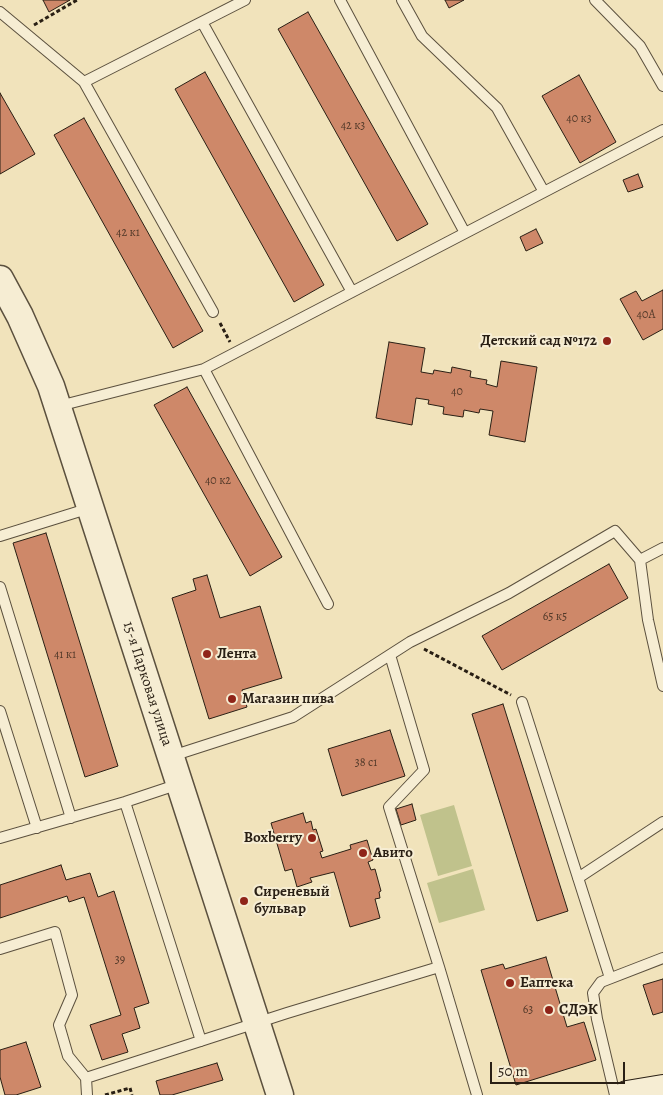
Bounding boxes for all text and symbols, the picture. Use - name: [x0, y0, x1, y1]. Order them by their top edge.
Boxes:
- house number: 40 к3: [566, 112, 592, 126]
- house number: 42 к3: [341, 119, 365, 133]
- house number: 42 к1: [116, 226, 140, 240]
- house number: 40А: [637, 308, 655, 322]
- place label: Детский сад №172: [481, 332, 597, 350]
- marker: Детский сад №172: [601, 335, 613, 347]
- house number: 40: [451, 385, 463, 399]
- house number: 40 к2: [205, 474, 231, 488]
- house number: 65 к5: [543, 610, 567, 624]
- street label: 15-я Парковая улица: [118, 619, 176, 749]
- place label: Лента: [217, 645, 257, 663]
- house number: 41 к1: [54, 648, 76, 662]
- marker: Лента: [201, 648, 213, 660]
- place label: Магазин пива: [242, 690, 334, 708]
- marker: Магазин пива: [226, 693, 238, 705]
- house number: 38 с1: [355, 756, 377, 770]
- place label: Boxberry: [244, 829, 302, 847]
- marker: Boxberry: [306, 832, 318, 844]
- place label: Авито: [373, 844, 413, 862]
- marker: Авито: [357, 847, 369, 859]
- place label: Сиреневый бульвар: [254, 883, 330, 918]
- marker: Сиреневый бульвар: [238, 895, 250, 907]
- house number: 39: [115, 953, 125, 967]
- place label: Еаптека: [520, 974, 573, 992]
- marker: Еаптека: [504, 977, 516, 989]
- place label: СДЭК: [559, 1001, 598, 1019]
- house number: 63: [523, 1003, 533, 1017]
- marker: СДЭК: [543, 1004, 555, 1016]
- scale bar: [493, 1052, 628, 1084]
- text: 50 m: [498, 1061, 528, 1081]

